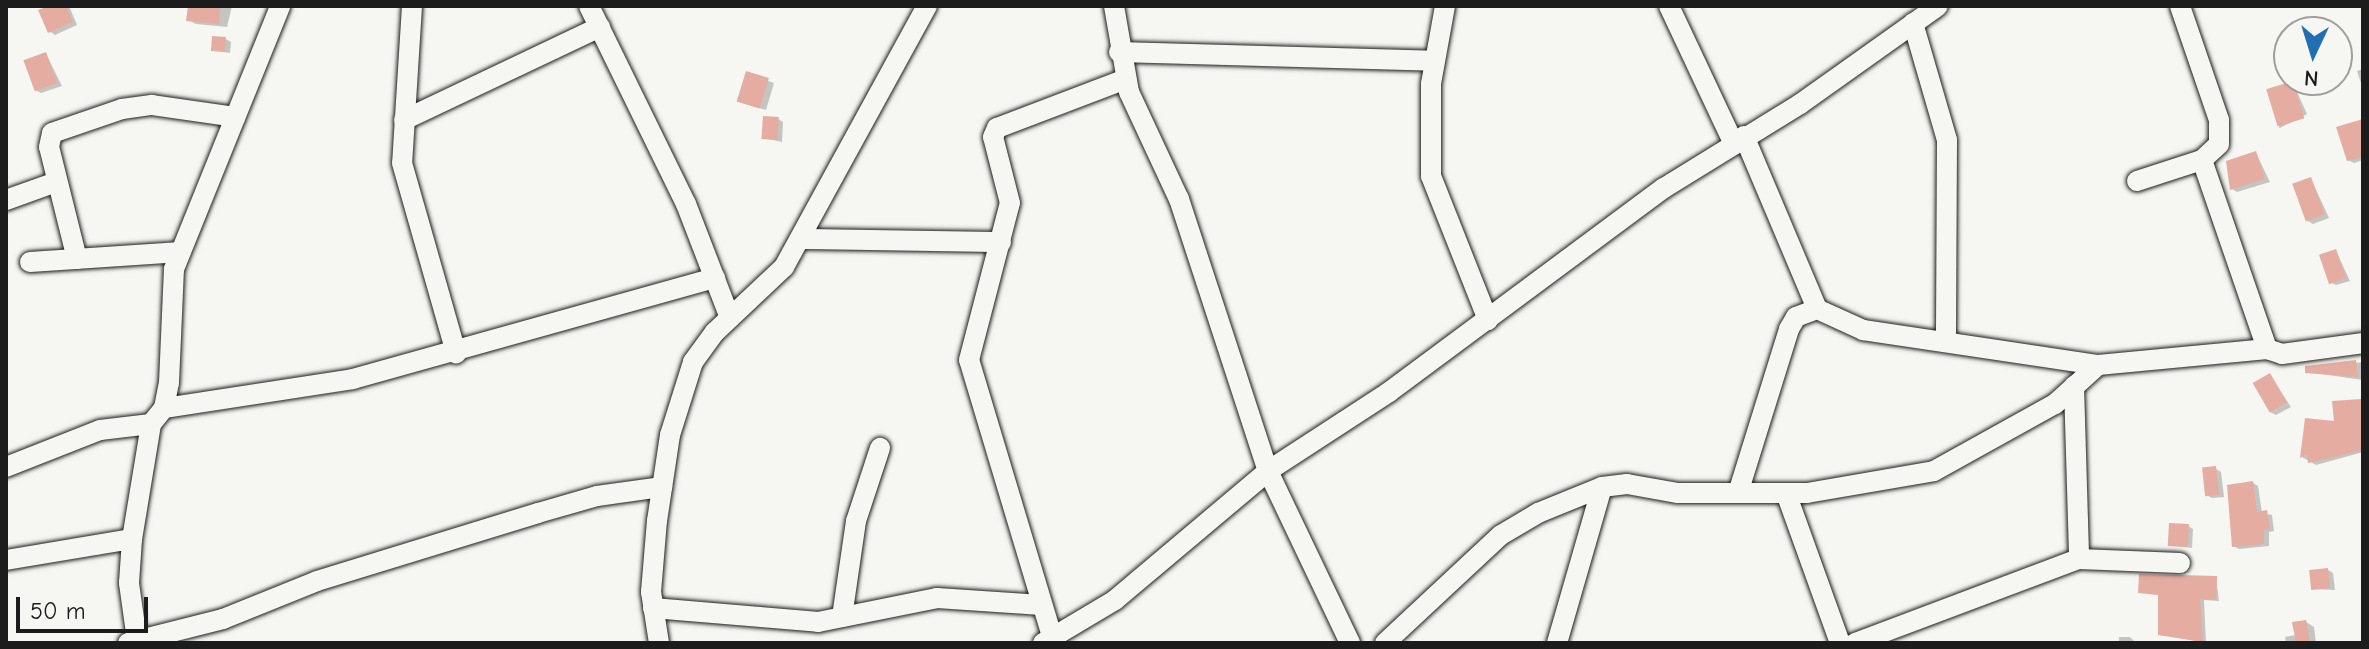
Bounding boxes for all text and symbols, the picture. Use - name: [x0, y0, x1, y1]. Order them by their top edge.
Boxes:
- north arrow: [2273, 16, 2353, 96]
- text: N: [2303, 64, 2320, 91]
- scale bar: [20, 581, 152, 631]
- text: 50 m: [30, 597, 86, 625]

